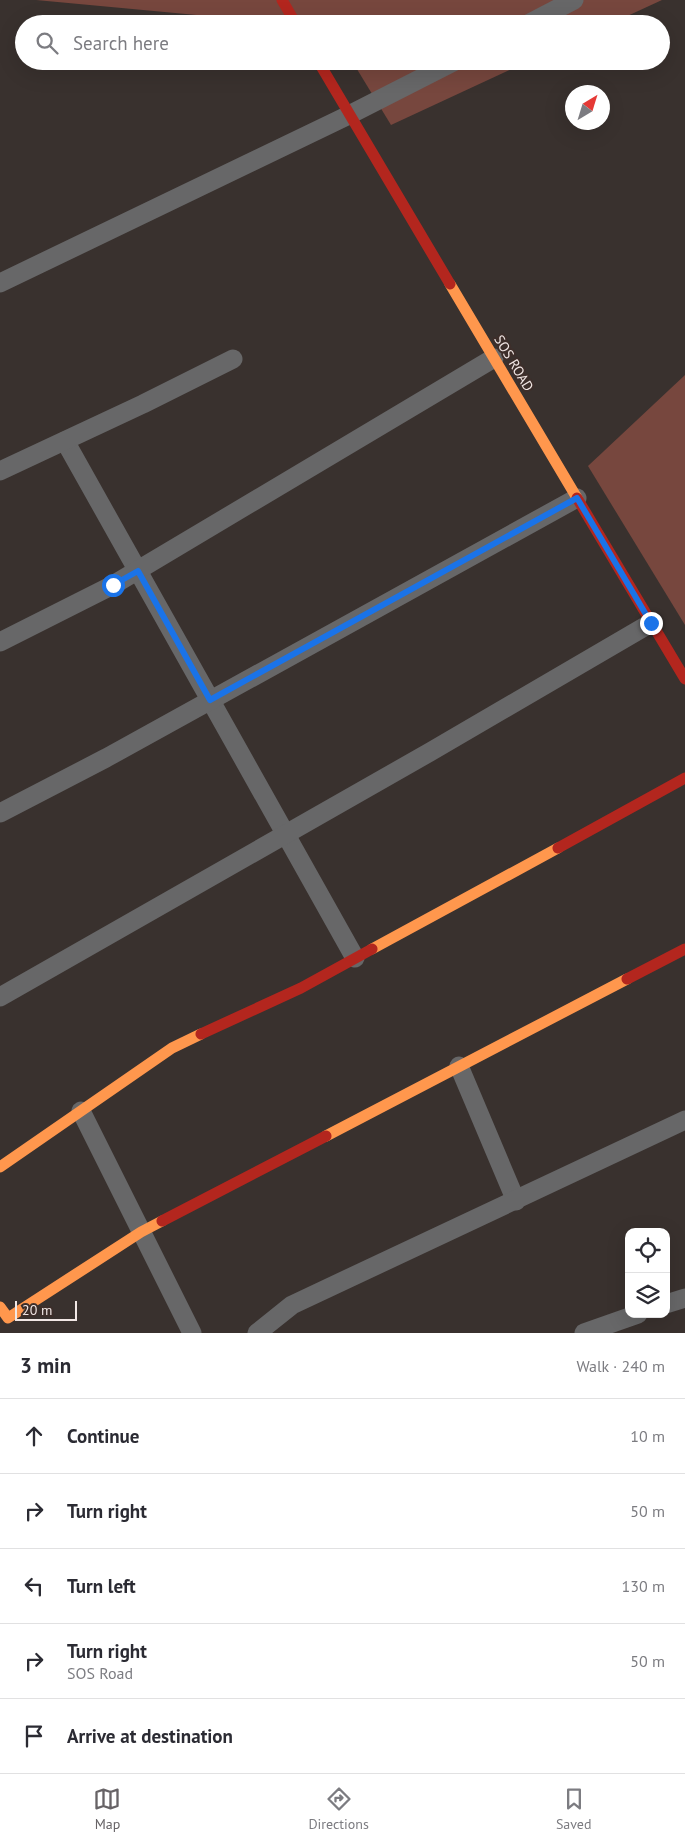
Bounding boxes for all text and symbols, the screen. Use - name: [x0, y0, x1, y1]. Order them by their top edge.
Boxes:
- search box: [15, 15, 670, 70]
- icon: search: [33, 29, 61, 57]
- text: Search here: [73, 31, 169, 55]
- north arrow: [565, 85, 610, 130]
- street label: SOS ROAD: [490, 332, 538, 394]
- route start: [102, 574, 125, 597]
- route end: [640, 612, 663, 635]
- map controls: [625, 1228, 670, 1318]
- button: locate: [625, 1228, 670, 1273]
- button: layers: [625, 1273, 670, 1318]
- scale bar: [15, 1298, 78, 1321]
- text: 20 m: [22, 1301, 52, 1319]
- text: 3 min: [20, 1352, 71, 1379]
- text: Walk · 240 m: [576, 1356, 665, 1376]
- icon: ahead: [20, 1422, 48, 1450]
- text: Continue: [67, 1424, 139, 1448]
- text: 10 m: [630, 1426, 665, 1446]
- icon: right: [20, 1497, 48, 1525]
- text: Turn right: [67, 1499, 147, 1523]
- text: 50 m: [630, 1501, 665, 1521]
- icon: left: [20, 1572, 48, 1600]
- text: Turn left: [67, 1574, 136, 1598]
- text: 130 m: [622, 1576, 665, 1596]
- text: Turn right: [67, 1639, 147, 1663]
- icon: right: [20, 1647, 48, 1675]
- text: 50 m: [630, 1651, 665, 1671]
- text: SOS Road: [67, 1663, 133, 1683]
- icon: arrive: [20, 1722, 48, 1750]
- text: Arrive at destination: [67, 1724, 233, 1748]
- tab: Map: [93, 1785, 121, 1833]
- tab: Directions: [308, 1785, 369, 1833]
- tab: Saved: [556, 1785, 592, 1833]

